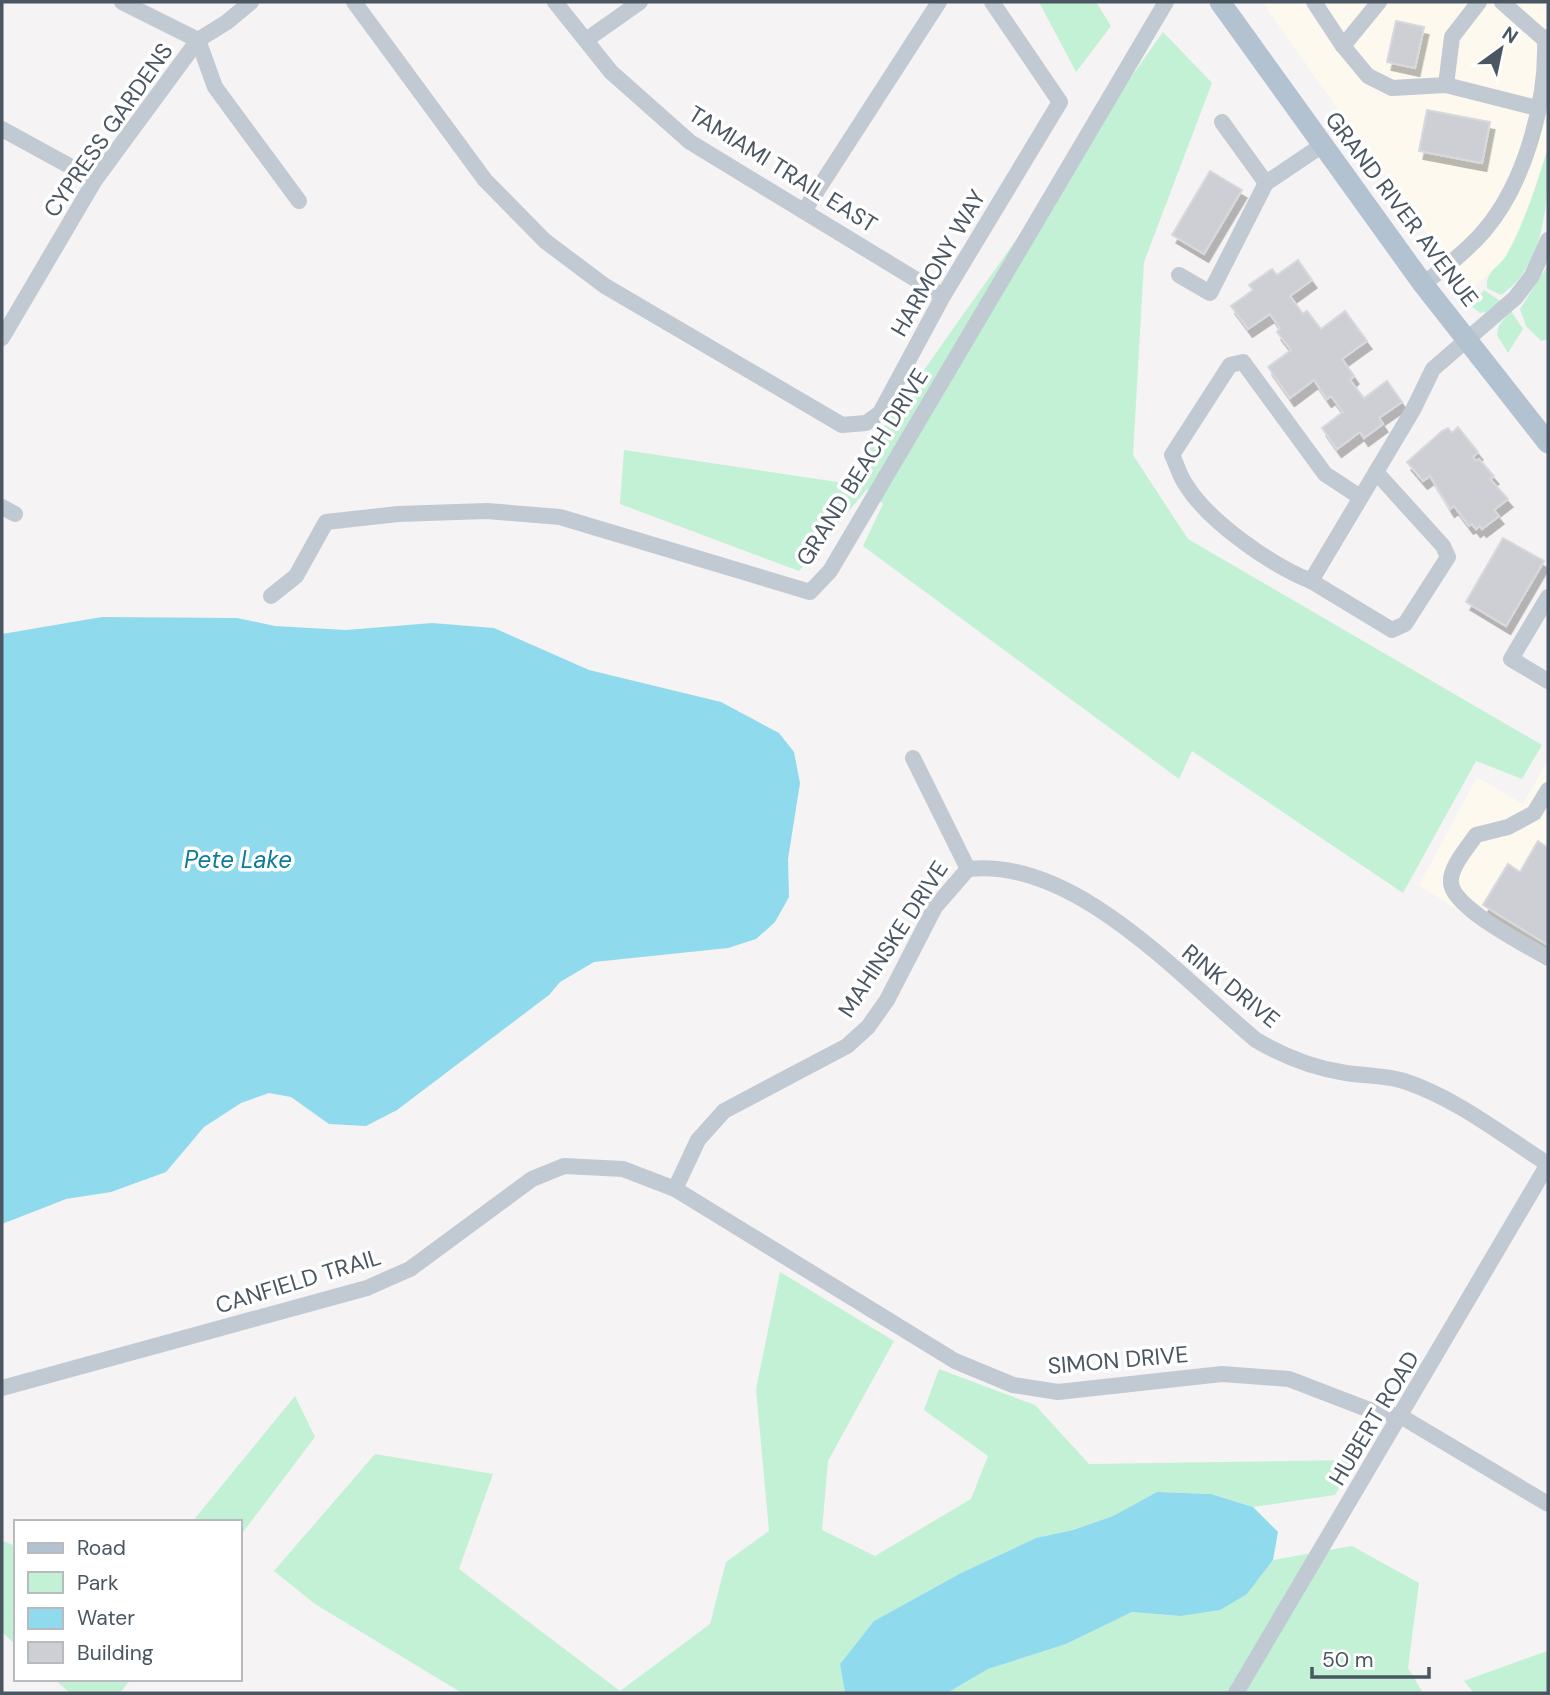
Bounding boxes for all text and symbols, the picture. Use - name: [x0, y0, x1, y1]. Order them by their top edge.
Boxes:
- north arrow: [1466, 14, 1536, 84]
- text: N: [1497, 21, 1523, 49]
- street label: CYPRESS GARDENS: [37, 37, 179, 223]
- street label: TAMIAMI TRAIL EAST: [683, 99, 883, 239]
- street label: GRAND RIVER AVENUE: [1319, 105, 1485, 313]
- street label: HARMONY WAY: [884, 184, 992, 342]
- street label: GRAND BEACH DRIVE: [789, 363, 935, 571]
- water label: Pete Lake: [184, 844, 292, 875]
- street label: MAHINSKE DRIVE: [831, 855, 955, 1023]
- street label: RINK DRIVE: [1176, 937, 1286, 1035]
- street label: CANFIELD TRAIL: [212, 1242, 384, 1320]
- street label: SIMON DRIVE: [1046, 1339, 1190, 1381]
- street label: HUBERT ROAD: [1322, 1345, 1426, 1491]
- legend: [14, 1520, 242, 1681]
- text: Road: [77, 1534, 126, 1562]
- text: Park: [77, 1569, 119, 1597]
- text: Water: [77, 1604, 135, 1632]
- scale bar: [1312, 1636, 1429, 1680]
- text: Building: [77, 1639, 154, 1667]
- text: 50 m: [1322, 1646, 1373, 1674]

